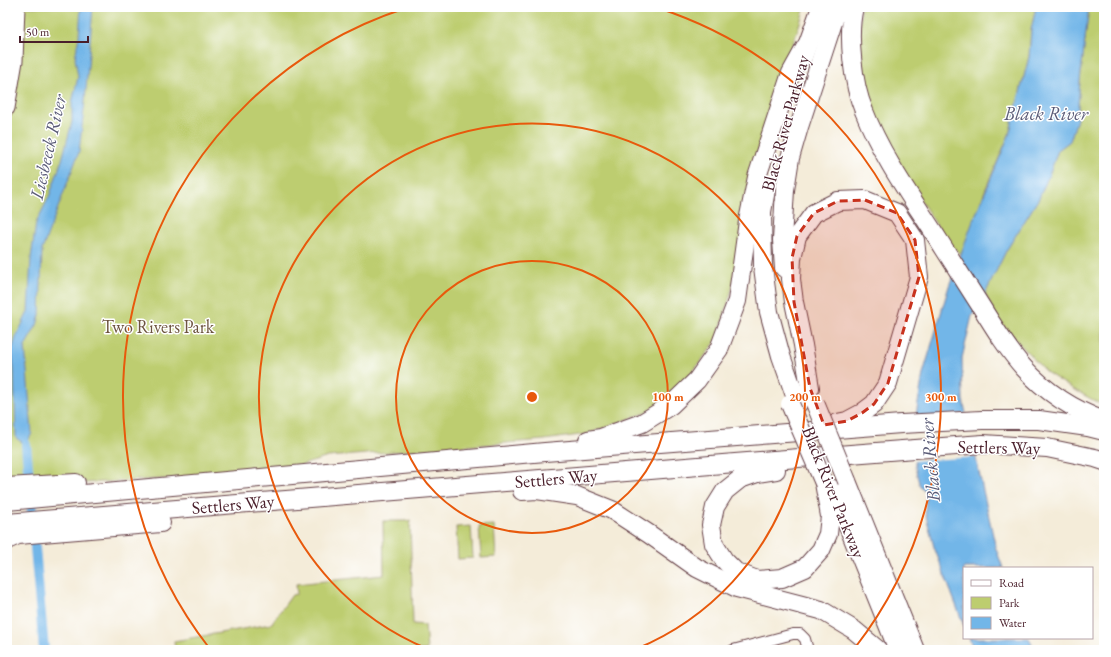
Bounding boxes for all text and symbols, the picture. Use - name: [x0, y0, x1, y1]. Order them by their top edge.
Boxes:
- scale bar: [20, 18, 88, 44]
- text: 50 m: [26, 24, 50, 40]
- street label: Black River Parkway: [756, 52, 814, 194]
- water label: Liesbeeck River: [24, 91, 72, 203]
- water label: Black River: [1003, 101, 1089, 126]
- park label: Two Rivers Park: [102, 315, 215, 338]
- text: 100 m: [652, 389, 684, 405]
- text: 200 m: [789, 389, 821, 405]
- text: 300 m: [925, 389, 957, 405]
- centre of rings: [525, 390, 539, 404]
- water label: Black River: [914, 416, 946, 504]
- street label: Black River Parkway: [797, 423, 871, 561]
- street label: Settlers Way: [957, 435, 1041, 459]
- street label: Settlers Way: [514, 463, 598, 493]
- street label: Settlers Way: [191, 489, 275, 519]
- legend: [963, 567, 1093, 639]
- text: Road: [999, 575, 1025, 591]
- text: Park: [999, 595, 1020, 611]
- text: Water: [999, 615, 1026, 631]

